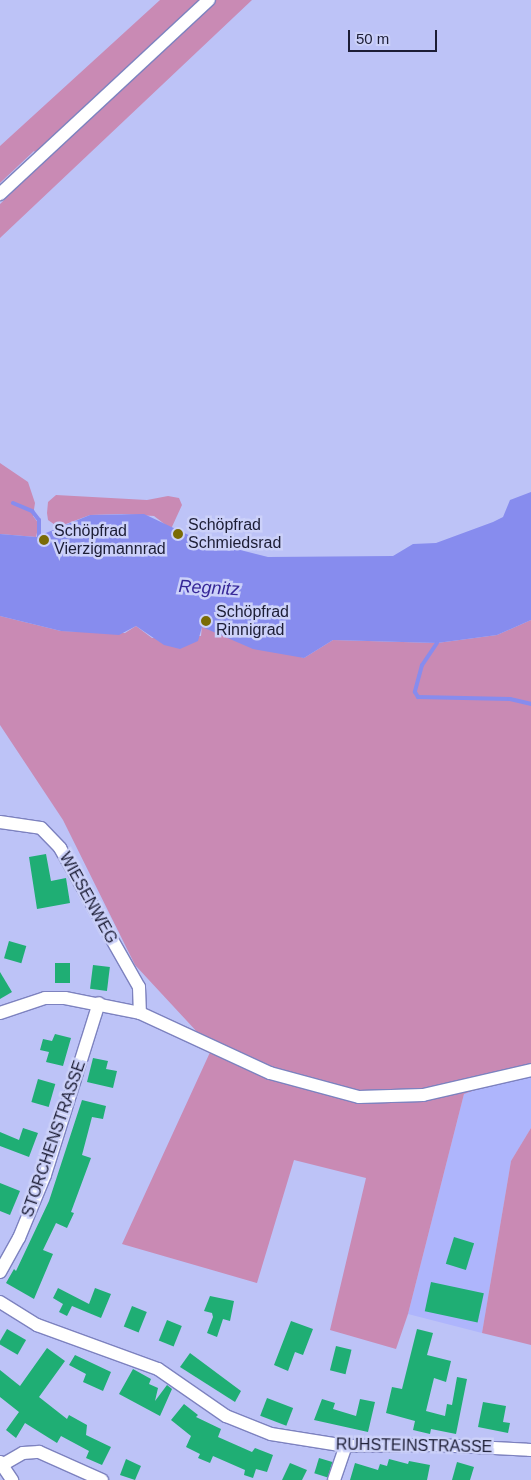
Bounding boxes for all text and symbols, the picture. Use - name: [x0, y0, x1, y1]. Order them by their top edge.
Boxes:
- scale bar: [351, 20, 440, 52]
- text: 50 m: [356, 30, 389, 47]
- place label: Schöpfrad Schmiedsrad: [188, 515, 281, 553]
- place label: Schöpfrad Vierzigmannrad: [54, 521, 166, 559]
- marker: Schöpfrad Schmiedsrad: [172, 528, 184, 540]
- marker: Schöpfrad Vierzigmannrad: [38, 534, 50, 546]
- water label: Regnitz: [178, 576, 240, 600]
- place label: Schöpfrad Rinnigrad: [216, 602, 289, 640]
- marker: Schöpfrad Rinnigrad: [200, 615, 212, 627]
- street label: WIESENWEG: [55, 849, 121, 947]
- street label: STORCHENSTRASSE: [18, 1058, 90, 1220]
- street label: RUHSTEINSTRASSE: [336, 1435, 492, 1457]

